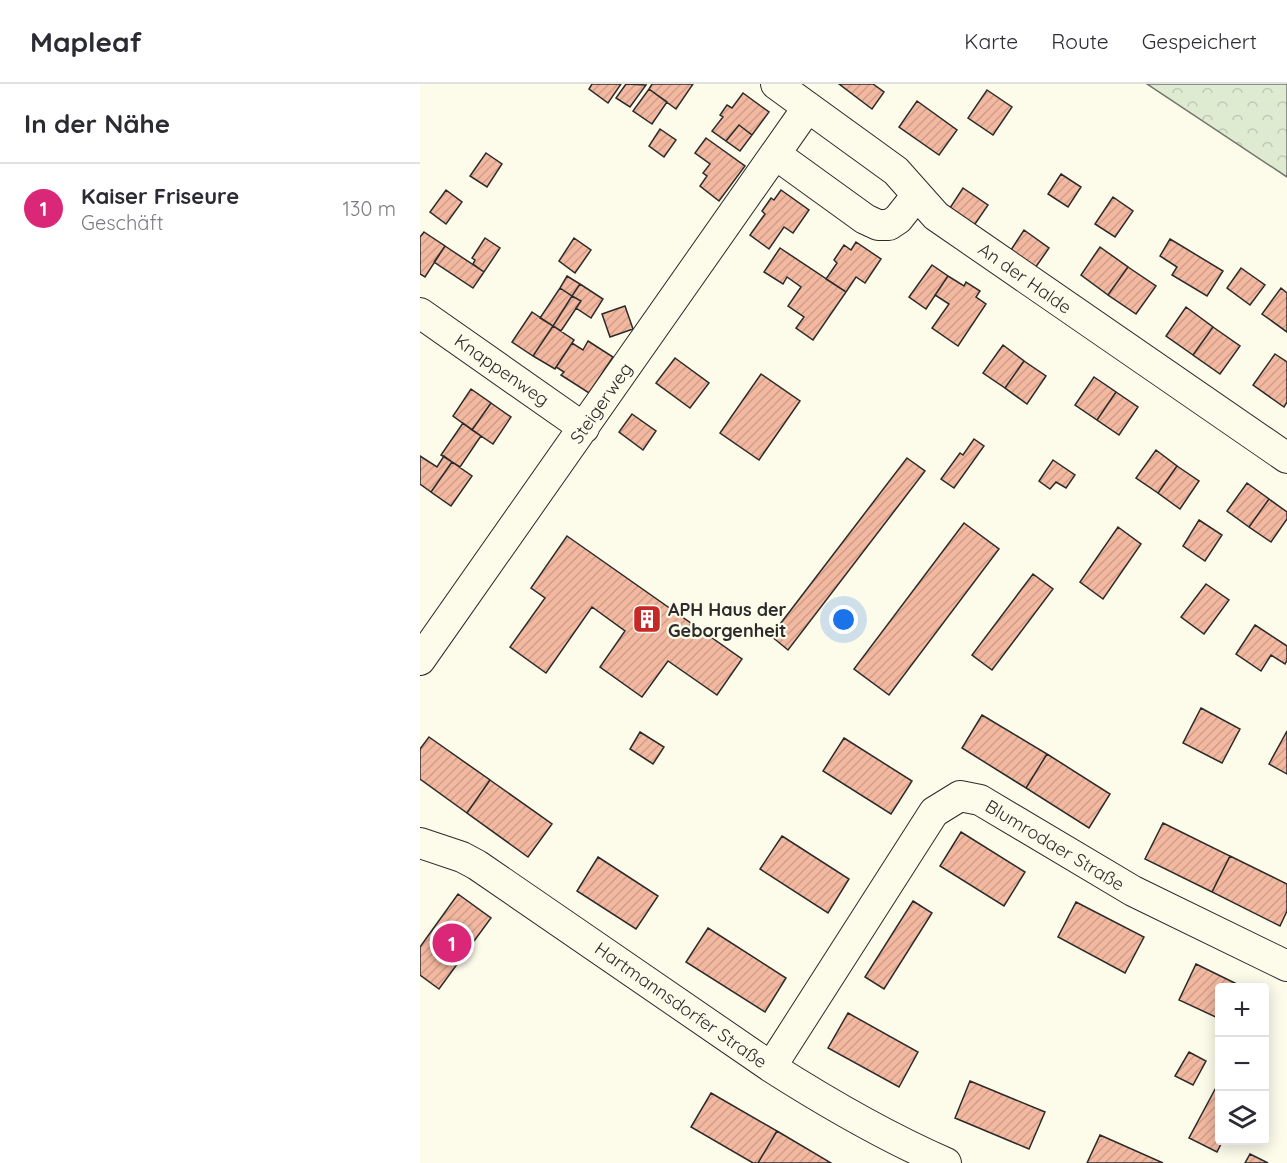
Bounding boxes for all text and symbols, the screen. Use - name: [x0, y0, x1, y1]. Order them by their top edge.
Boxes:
- text: Mapleaf: [30, 24, 142, 59]
- text: Karte: [964, 28, 1018, 54]
- text: Route: [1051, 28, 1109, 54]
- text: Gespeichert: [1142, 28, 1257, 54]
- text: In der Nähe: [24, 107, 170, 140]
- text: Kaiser Friseure: [81, 182, 239, 210]
- text: 1: [40, 196, 47, 221]
- text: 130 m: [343, 196, 396, 221]
- text: Geschäft: [81, 210, 163, 235]
- street label: An der Halde: [974, 237, 1076, 319]
- street label: Knappenweg: [450, 329, 554, 411]
- street label: Steigerweg: [565, 358, 637, 448]
- place label: APH Haus der Geborgenheit: [668, 598, 787, 642]
- building icon: APH Haus der Geborgenheit: [631, 603, 663, 635]
- your location: [829, 605, 858, 634]
- street label: Blumrodaer Straße: [981, 794, 1129, 896]
- pin: 1: [432, 920, 471, 966]
- street label: Hartmannsdorfer Straße: [590, 937, 772, 1073]
- map controls: [1215, 983, 1269, 1145]
- button: +: [1215, 983, 1269, 1037]
- button: −: [1215, 1037, 1269, 1091]
- button: layers: [1215, 1091, 1269, 1145]

